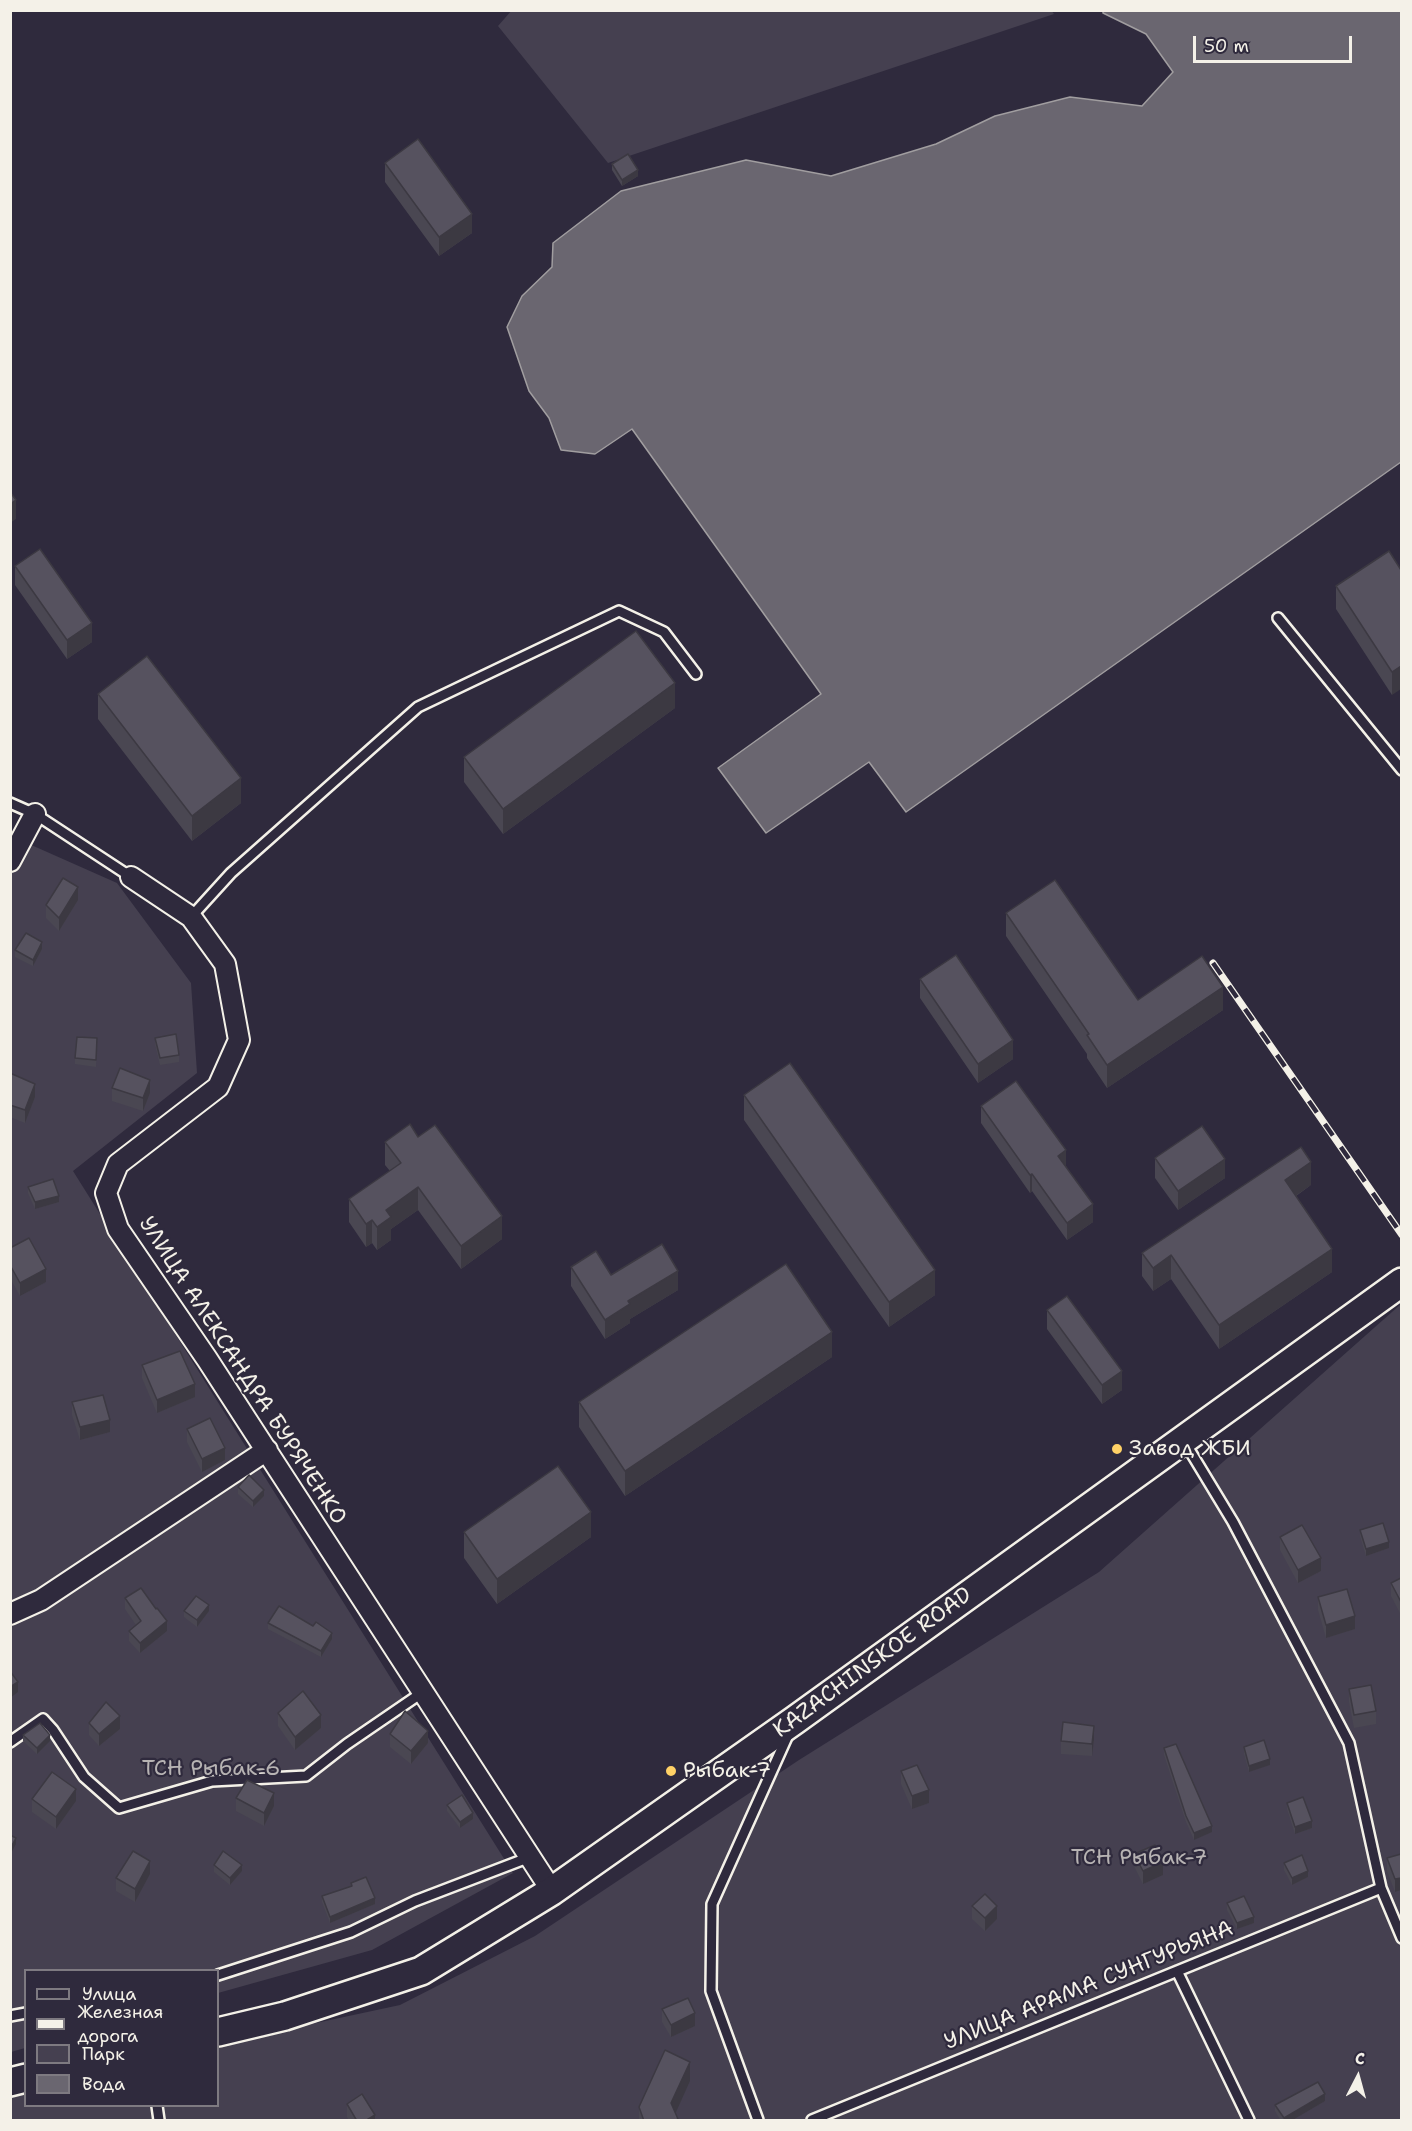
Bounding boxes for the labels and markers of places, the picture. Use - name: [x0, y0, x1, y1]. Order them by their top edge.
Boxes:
- place label: Завод ЖБИ: [1129, 1436, 1251, 1462]
- marker: Завод ЖБИ: [1110, 1442, 1124, 1456]
- place label: Рыбак-7: [683, 1758, 771, 1784]
- marker: Рыбак-7: [664, 1764, 678, 1778]

